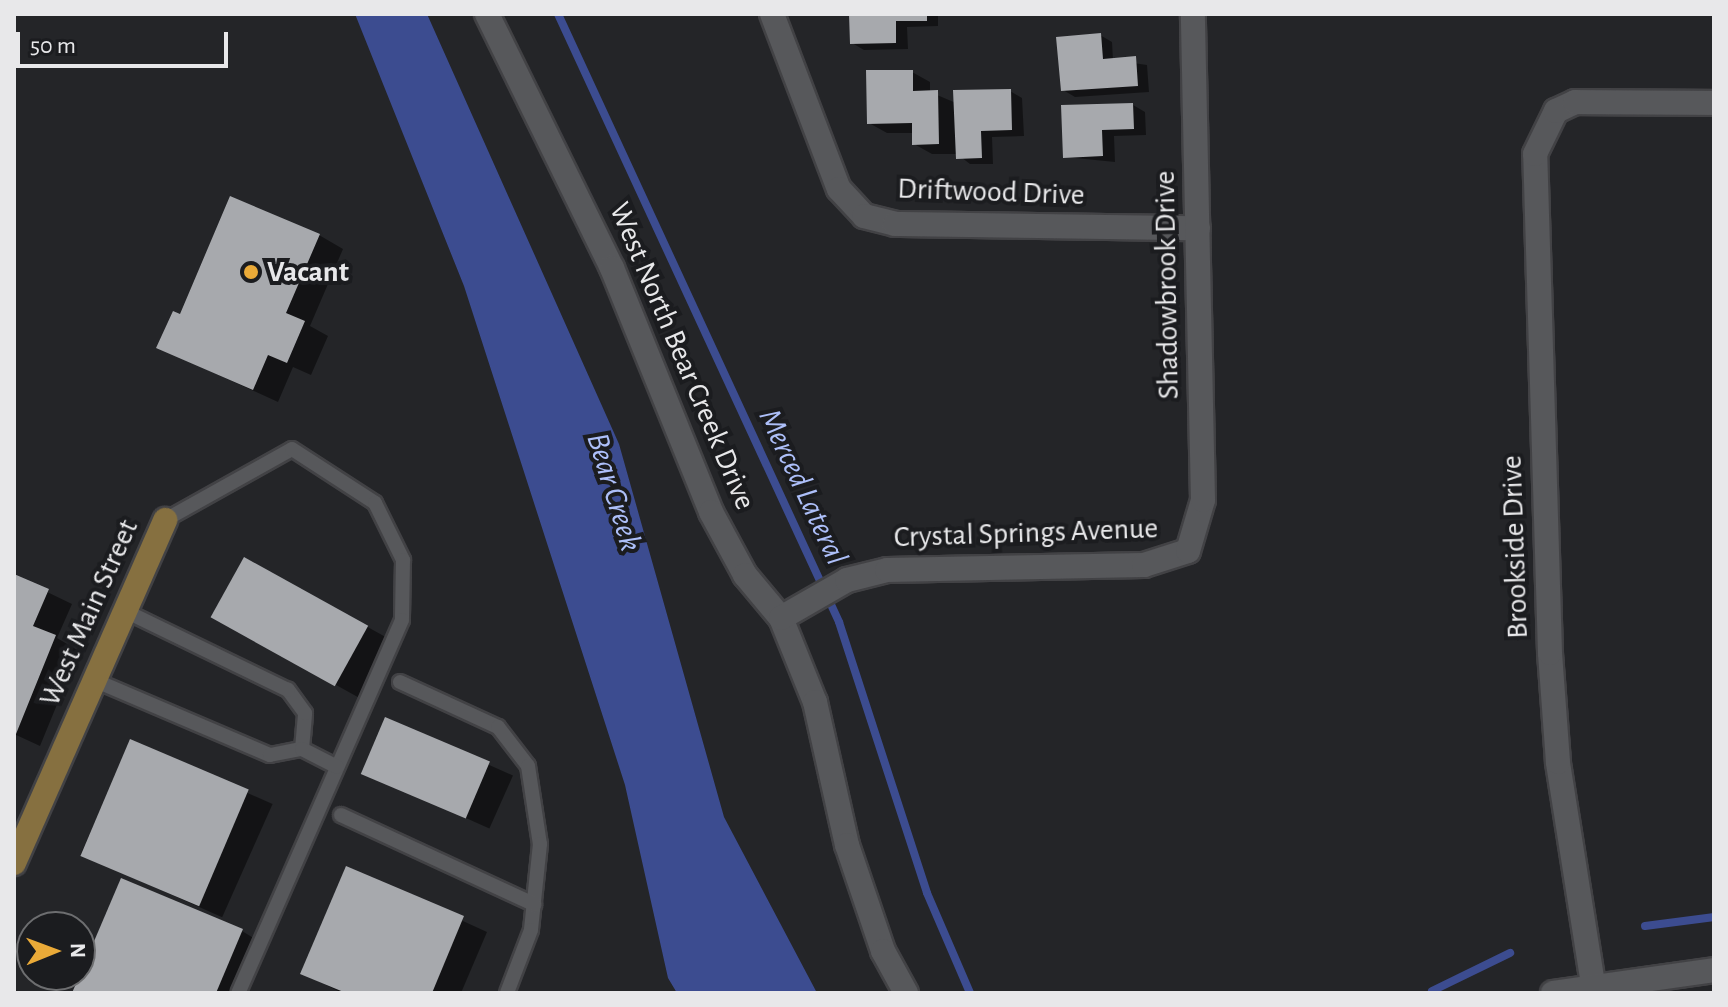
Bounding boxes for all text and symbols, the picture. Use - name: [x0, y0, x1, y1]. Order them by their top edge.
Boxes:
- scale bar: [20, 16, 232, 66]
- text: 50 m: [30, 34, 76, 58]
- street label: Shadowbrook Drive: [1147, 170, 1187, 400]
- street label: Driftwood Drive: [897, 171, 1085, 213]
- street label: West North Bear Creek Drive: [601, 197, 763, 515]
- place label: Vacant: [267, 254, 349, 290]
- marker: Vacant: [242, 263, 260, 281]
- water label: Merced Lateral: [750, 403, 856, 571]
- water label: Bear Creek: [578, 428, 650, 556]
- street label: Brookside Drive: [1494, 455, 1536, 639]
- street label: Crystal Springs Avenue: [893, 510, 1159, 556]
- street label: West Main Street: [32, 514, 146, 712]
- north arrow: [16, 911, 96, 991]
- text: N: [67, 943, 89, 958]

